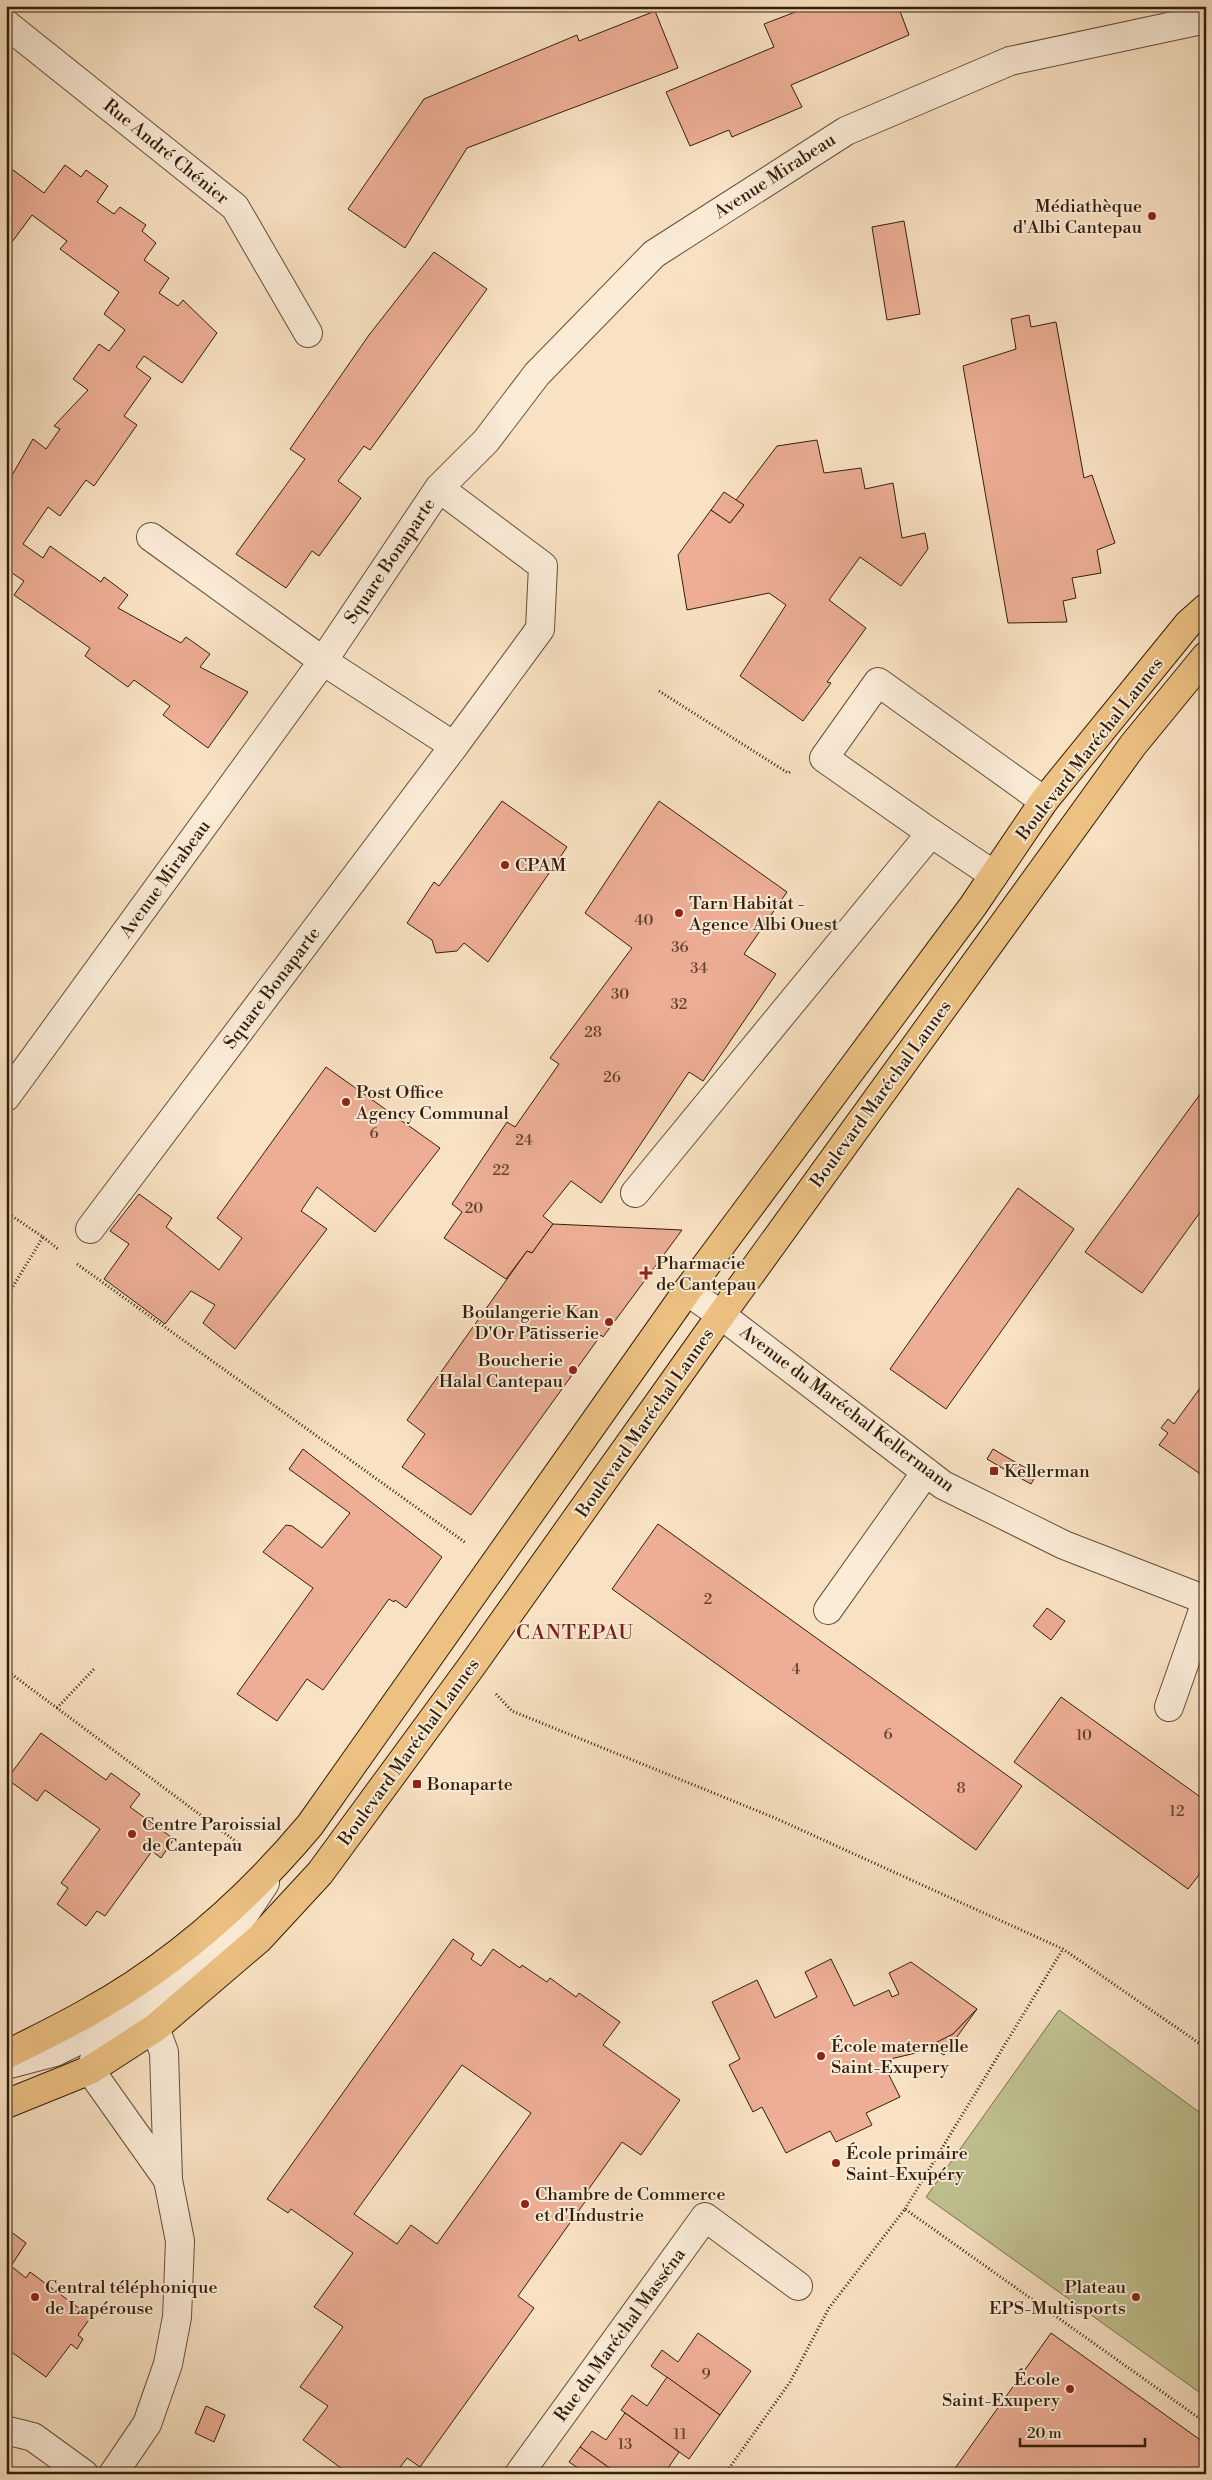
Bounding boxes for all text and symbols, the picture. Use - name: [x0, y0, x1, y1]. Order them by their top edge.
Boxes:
- street label: Rue André Chénier: [99, 94, 234, 210]
- street label: Avenue Mirabeau: [709, 128, 841, 224]
- place label: Médiathèque d'Albi Cantepau: [1013, 195, 1143, 239]
- marker: Médiathèque d'Albi Cantepau: [1146, 210, 1158, 222]
- street label: Square Bonaparte: [339, 494, 441, 628]
- street label: Boulevard Maréchal Lannes: [1011, 653, 1169, 846]
- street label: Avenue Mirabeau: [114, 815, 216, 943]
- place label: CPAM: [515, 854, 566, 877]
- marker: CPAM: [499, 859, 511, 871]
- place label: Tarn Habitat - Agence Albi Ouest: [688, 892, 839, 936]
- marker: Tarn Habitat - Agence Albi Ouest: [673, 907, 685, 919]
- house number: 40: [635, 911, 653, 930]
- street label: Square Bonaparte: [219, 922, 325, 1054]
- house number: 36: [671, 938, 689, 957]
- house number: 34: [690, 959, 708, 978]
- house number: 30: [611, 985, 629, 1004]
- house number: 32: [671, 995, 687, 1014]
- street label: Boulevard Maréchal Lannes: [805, 996, 957, 1193]
- house number: 28: [584, 1023, 602, 1042]
- house number: 26: [603, 1068, 621, 1087]
- place label: Post Office Agency Communal: [355, 1081, 509, 1125]
- marker: Post Office Agency Communal: [340, 1096, 352, 1108]
- house number: 6: [369, 1124, 379, 1143]
- house number: 24: [515, 1131, 533, 1150]
- house number: 22: [492, 1161, 510, 1180]
- house number: 20: [465, 1199, 483, 1218]
- place label: Pharmacie de Cantepau: [656, 1252, 757, 1296]
- marker: Pharmacie de Cantepau: [640, 1267, 652, 1279]
- place label: Boulangerie Kan D'Or Pātisserie: [461, 1301, 599, 1345]
- marker: Boulangerie Kan D'Or Pātisserie: [603, 1316, 615, 1328]
- street label: Avenue du Maréchal Kellermann: [734, 1320, 959, 1498]
- street label: Boulevard Maréchal Lannes: [570, 1324, 719, 1523]
- place label: Boucherie Halal Cantepau: [439, 1349, 564, 1393]
- marker: Boucherie Halal Cantepau: [567, 1364, 579, 1376]
- place label: Kellerman: [1004, 1460, 1090, 1483]
- marker: Kellerman: [988, 1465, 1000, 1477]
- house number: 2: [704, 1590, 712, 1609]
- district label: CANTEPAU: [516, 1621, 634, 1646]
- street label: Boulevard Maréchal Lannes: [333, 1654, 485, 1851]
- house number: 4: [792, 1660, 801, 1679]
- house number: 6: [883, 1725, 893, 1744]
- house number: 10: [1076, 1726, 1092, 1745]
- place label: Bonaparte: [426, 1773, 513, 1796]
- marker: Bonaparte: [411, 1778, 423, 1790]
- house number: 8: [956, 1779, 966, 1798]
- house number: 12: [1169, 1802, 1185, 1821]
- place label: Centre Paroissial de Cantepau: [142, 1813, 282, 1857]
- marker: Centre Paroissial de Cantepau: [126, 1828, 138, 1840]
- place label: École maternelle Saint-Exupery: [831, 2035, 969, 2079]
- marker: École maternelle Saint-Exupery: [815, 2050, 827, 2062]
- place label: École primaire Saint-Exupéry: [846, 2142, 968, 2186]
- marker: École primaire Saint-Exupéry: [830, 2157, 842, 2169]
- place label: Chambre de Commerce et d'Industrie: [535, 2183, 726, 2227]
- marker: Chambre de Commerce et d'Industrie: [519, 2198, 531, 2210]
- street label: Rue du Maréchal Masséna: [549, 2243, 691, 2426]
- place label: Central téléphonique de Lapérouse: [45, 2276, 218, 2320]
- place label: Plateau EPS-Multisports: [989, 2276, 1127, 2320]
- marker: Central téléphonique de Lapérouse: [29, 2291, 41, 2303]
- marker: Plateau EPS-Multisports: [1130, 2291, 1142, 2303]
- house number: 9: [701, 2365, 711, 2384]
- place label: École Saint-Exupery: [942, 2368, 1060, 2412]
- marker: École Saint-Exupery: [1064, 2383, 1076, 2395]
- scale bar: [1020, 2415, 1144, 2447]
- text: 20 m: [1027, 2424, 1062, 2443]
- house number: 11: [673, 2425, 687, 2444]
- house number: 13: [618, 2435, 632, 2454]

